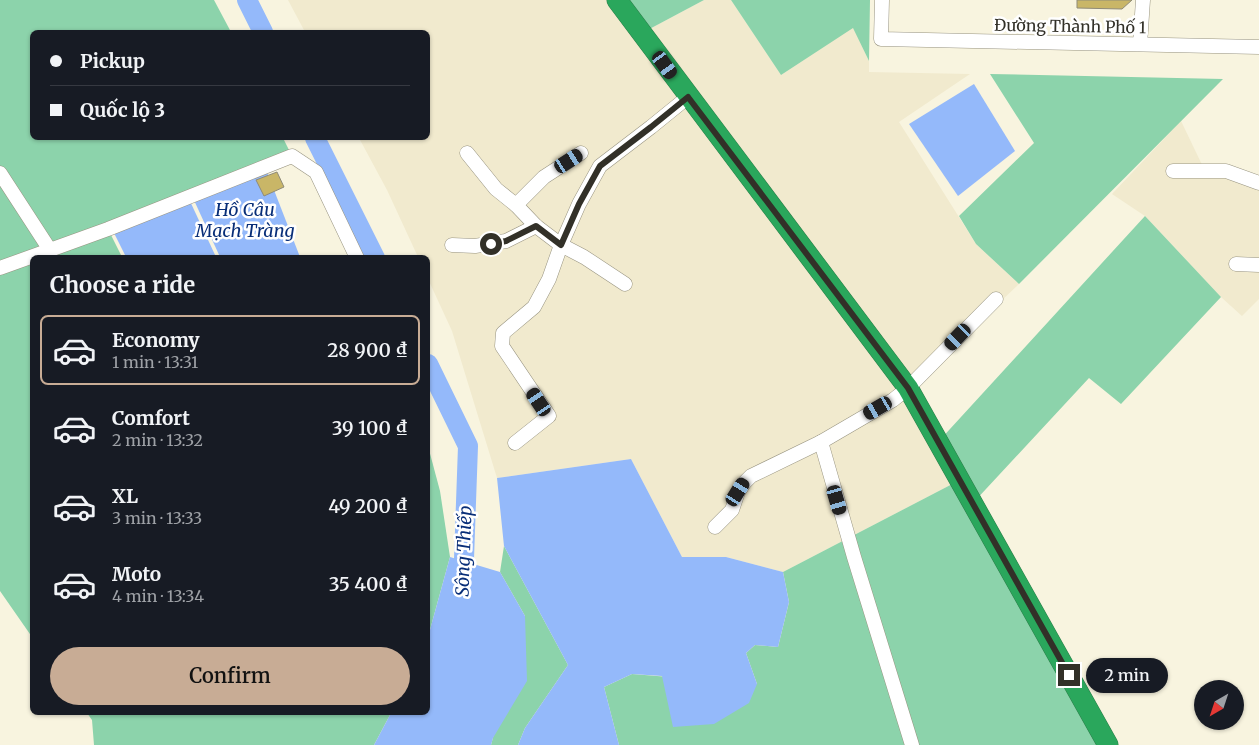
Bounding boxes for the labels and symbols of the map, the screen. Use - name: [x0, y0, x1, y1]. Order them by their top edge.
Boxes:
- street label: Đường Thành Phố 1: [994, 15, 1146, 37]
- car: [650, 48, 679, 82]
- car: [552, 147, 585, 175]
- water label: Hồ Câu Mạch Tràng: [195, 198, 295, 242]
- route start: [480, 233, 502, 255]
- car: [942, 321, 973, 353]
- car: [524, 385, 553, 419]
- car: [861, 394, 894, 422]
- car: [723, 475, 752, 509]
- car: [825, 484, 848, 516]
- water label: Sông Thiếp: [450, 505, 477, 597]
- callout: 2 min: [1086, 658, 1169, 692]
- route end: [1058, 664, 1080, 686]
- north arrow: [1194, 680, 1244, 730]

